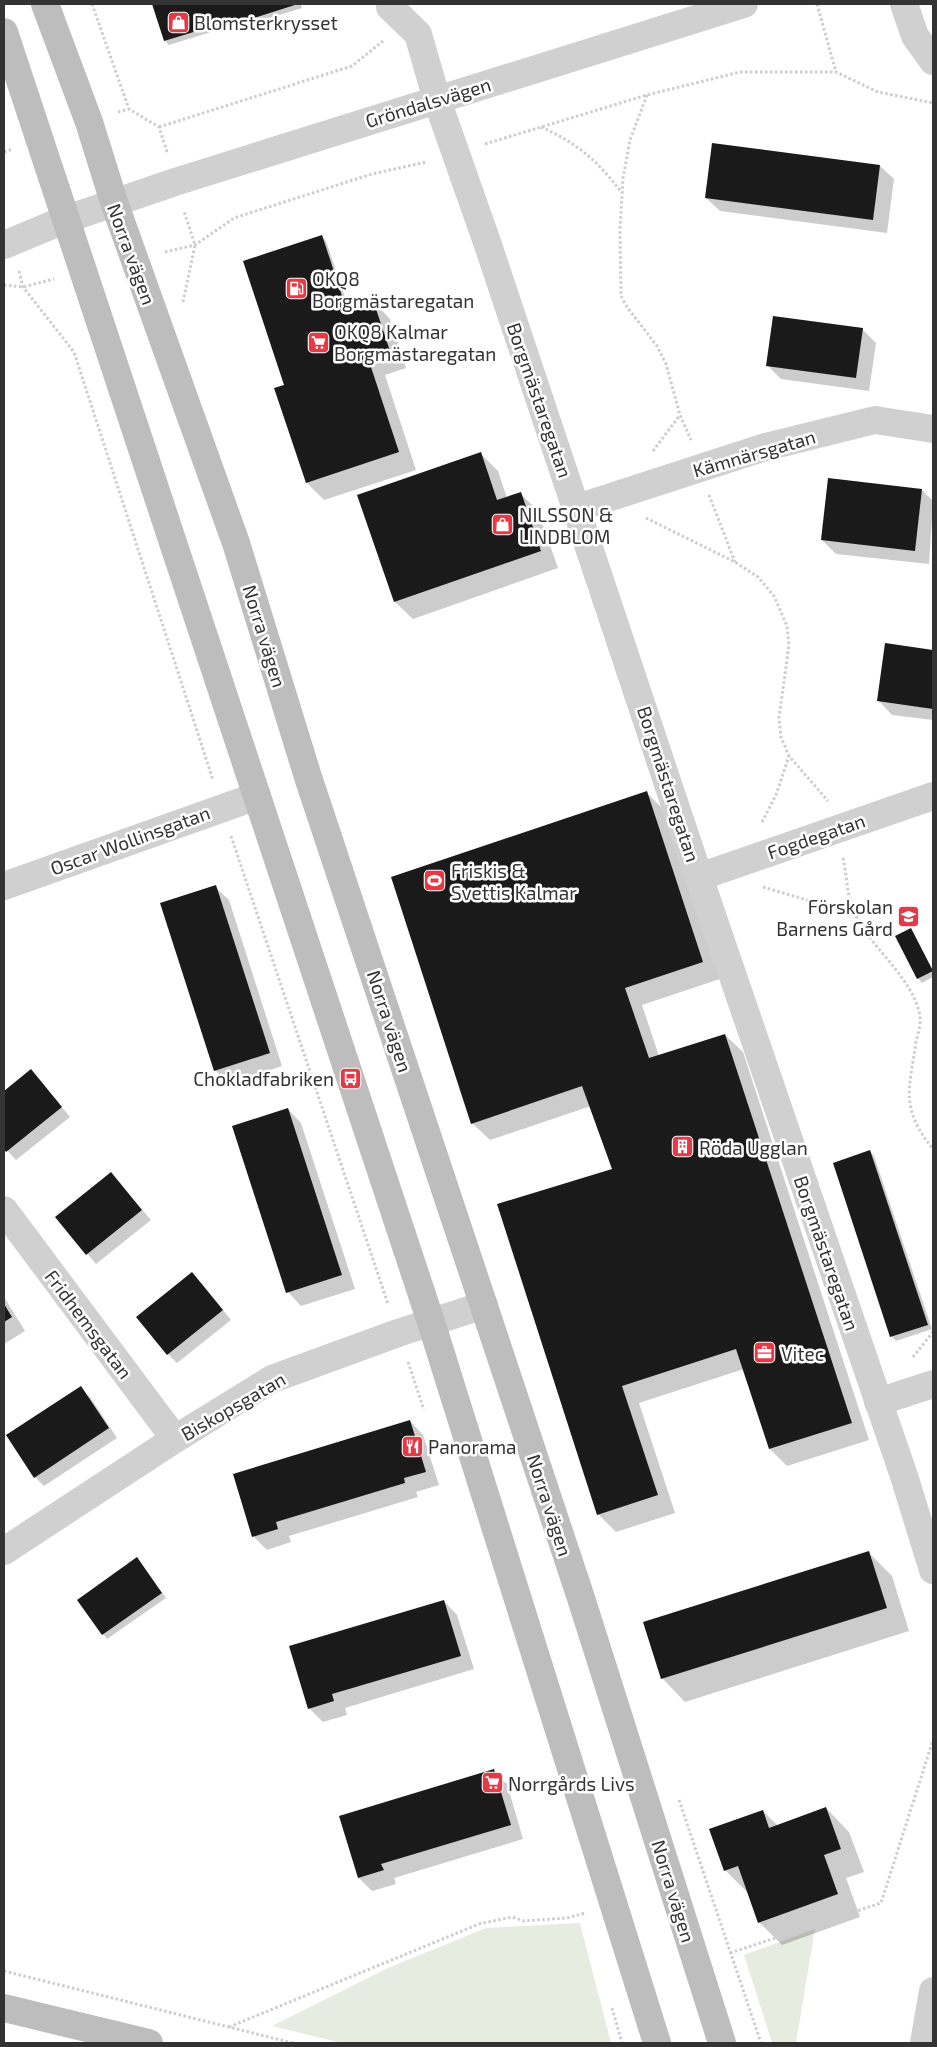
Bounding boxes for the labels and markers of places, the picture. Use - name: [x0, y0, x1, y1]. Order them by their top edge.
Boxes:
- shop icon: Blomsterkrysset: [166, 10, 190, 34]
- place label: Blomsterkrysset: [194, 11, 338, 34]
- place label: OKQ8 Borgmästaregatan: [312, 267, 474, 312]
- fuel station icon: OKQ8 Borgmästaregatan: [284, 277, 308, 301]
- place label: OKQ8 Kalmar Borgmästaregatan: [334, 320, 496, 365]
- supermarket icon: OKQ8 Kalmar Borgmästaregatan: [306, 330, 330, 354]
- place label: NILSSON & LINDBLOM: [519, 503, 613, 548]
- shop icon: NILSSON & LINDBLOM: [491, 513, 515, 537]
- place label: Friskis & Svettis Kalmar: [451, 859, 577, 904]
- sports icon: Friskis & Svettis Kalmar: [423, 869, 447, 893]
- place label: Förskolan Barnens Gård: [776, 895, 893, 940]
- school or university icon: Förskolan Barnens Gård: [897, 905, 921, 929]
- bus stop icon: Chokladfabriken: [338, 1066, 362, 1090]
- place label: Chokladfabriken: [193, 1067, 334, 1090]
- building icon: Röda Ugglan: [671, 1135, 695, 1159]
- place label: Röda Ugglan: [699, 1136, 808, 1159]
- office icon: Vitec: [753, 1341, 777, 1365]
- place label: Vitec: [781, 1342, 824, 1365]
- restaurant icon: Panorama: [400, 1434, 424, 1458]
- place label: Panorama: [428, 1435, 517, 1458]
- supermarket icon: Norrgårds Livs: [480, 1771, 504, 1795]
- place label: Norrgårds Livs: [508, 1772, 635, 1795]

